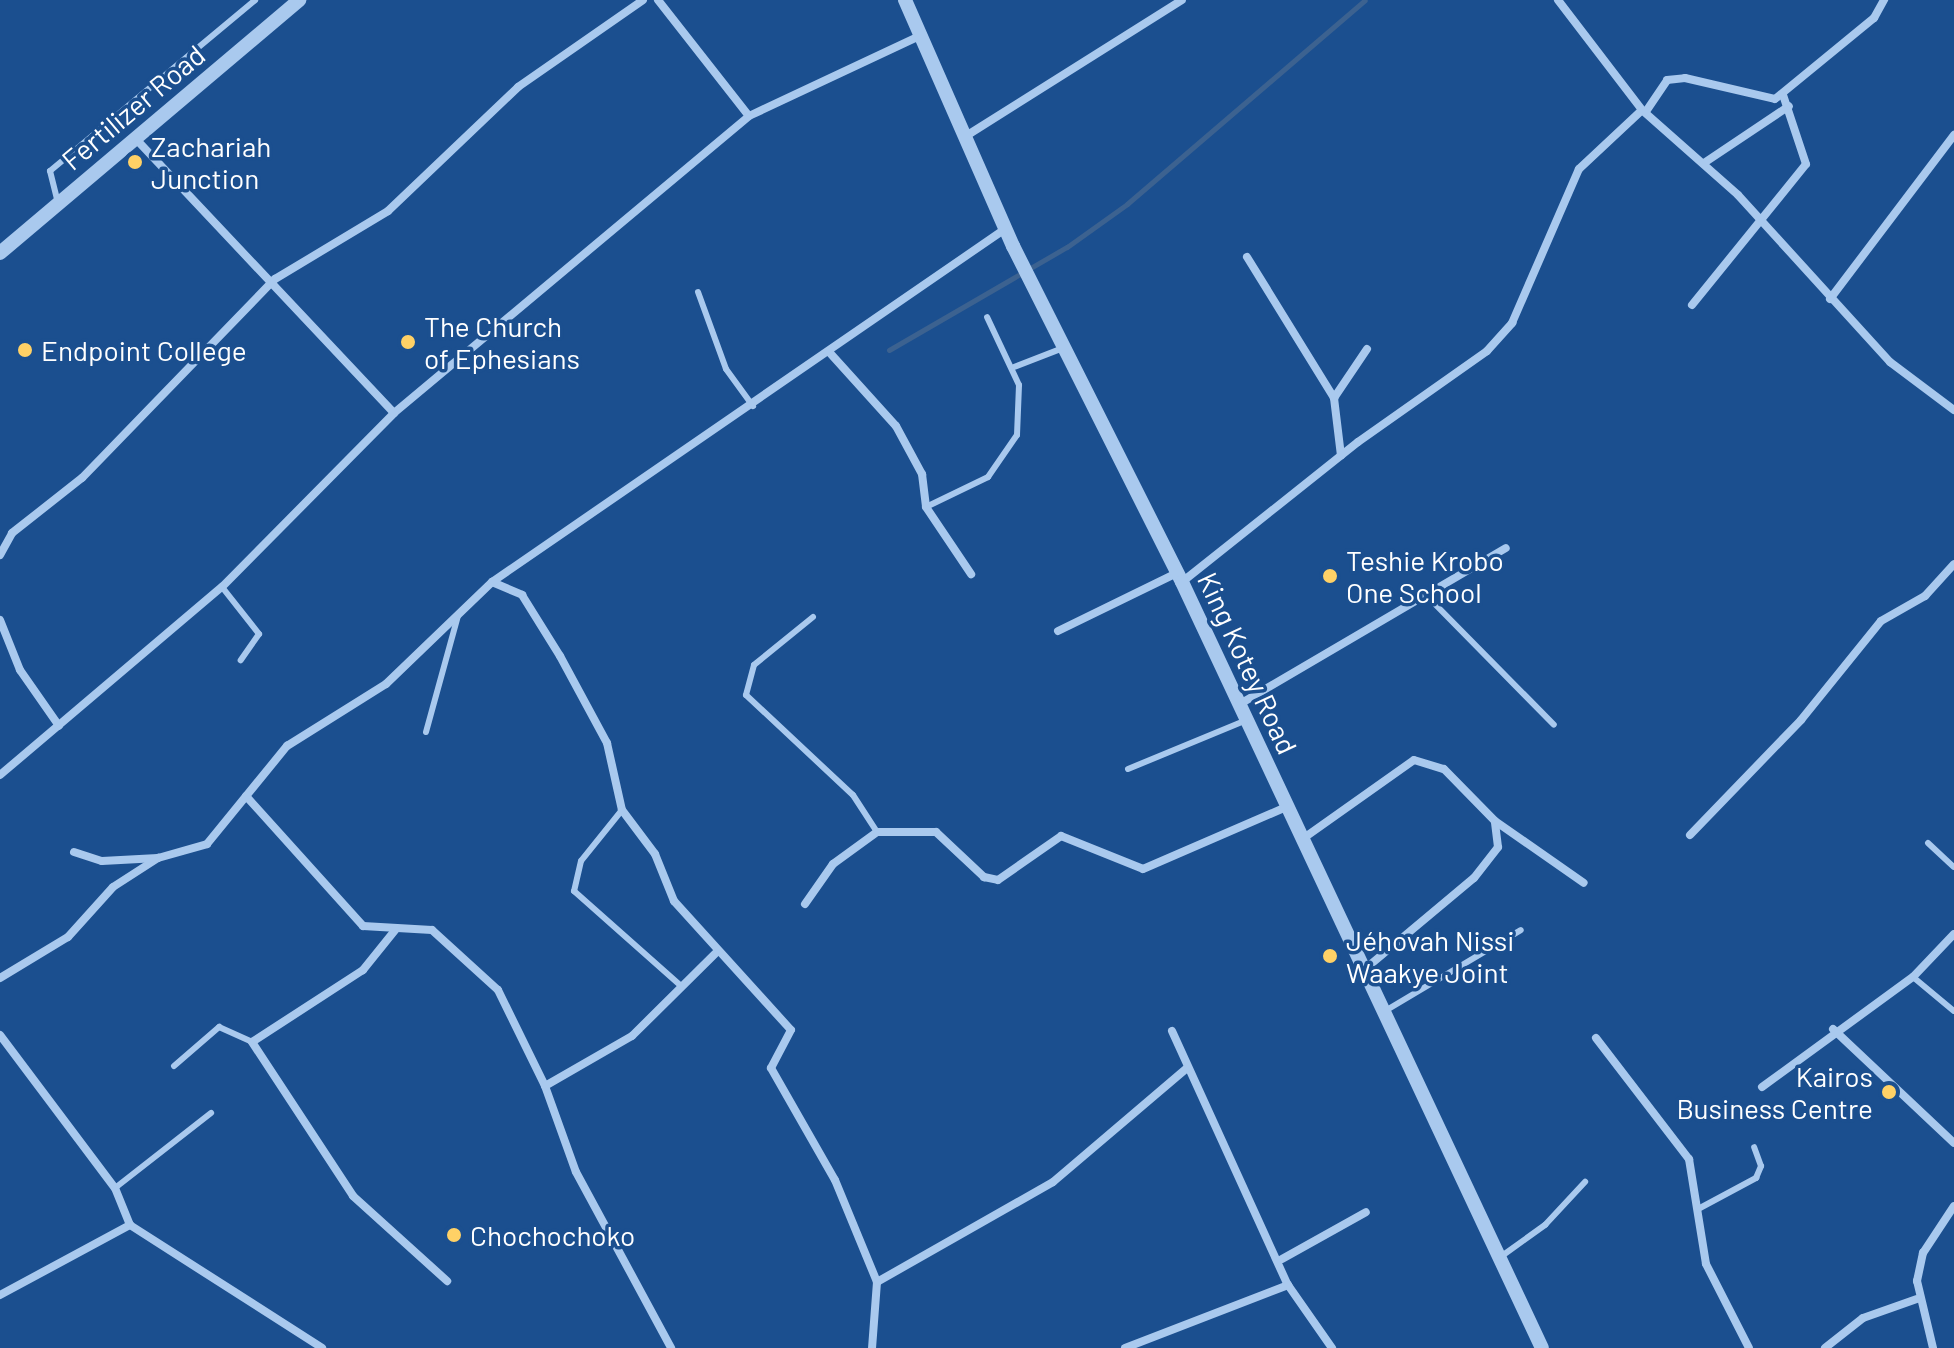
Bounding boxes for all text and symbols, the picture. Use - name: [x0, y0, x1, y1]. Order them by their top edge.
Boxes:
- street label: Fertilizer Road: [55, 37, 211, 177]
- place label: Zachariah Junction: [151, 129, 271, 195]
- marker: Zachariah Junction: [126, 153, 144, 171]
- place label: The Church of Ephesians: [424, 309, 580, 375]
- place label: Endpoint College: [41, 333, 247, 367]
- marker: The Church of Ephesians: [399, 333, 417, 351]
- marker: Endpoint College: [16, 341, 34, 359]
- place label: Teshie Krobo One School: [1346, 543, 1504, 609]
- street label: King Kotey Road: [1191, 567, 1305, 759]
- marker: Teshie Krobo One School: [1321, 567, 1339, 585]
- place label: Jéhovah Nissi Waakye Joint: [1346, 923, 1514, 989]
- marker: Jéhovah Nissi Waakye Joint: [1321, 947, 1339, 965]
- place label: Kairos Business Centre: [1676, 1059, 1873, 1125]
- marker: Kairos Business Centre: [1880, 1083, 1898, 1101]
- place label: Chochochoko: [470, 1218, 635, 1252]
- marker: Chochochoko: [445, 1226, 463, 1244]

